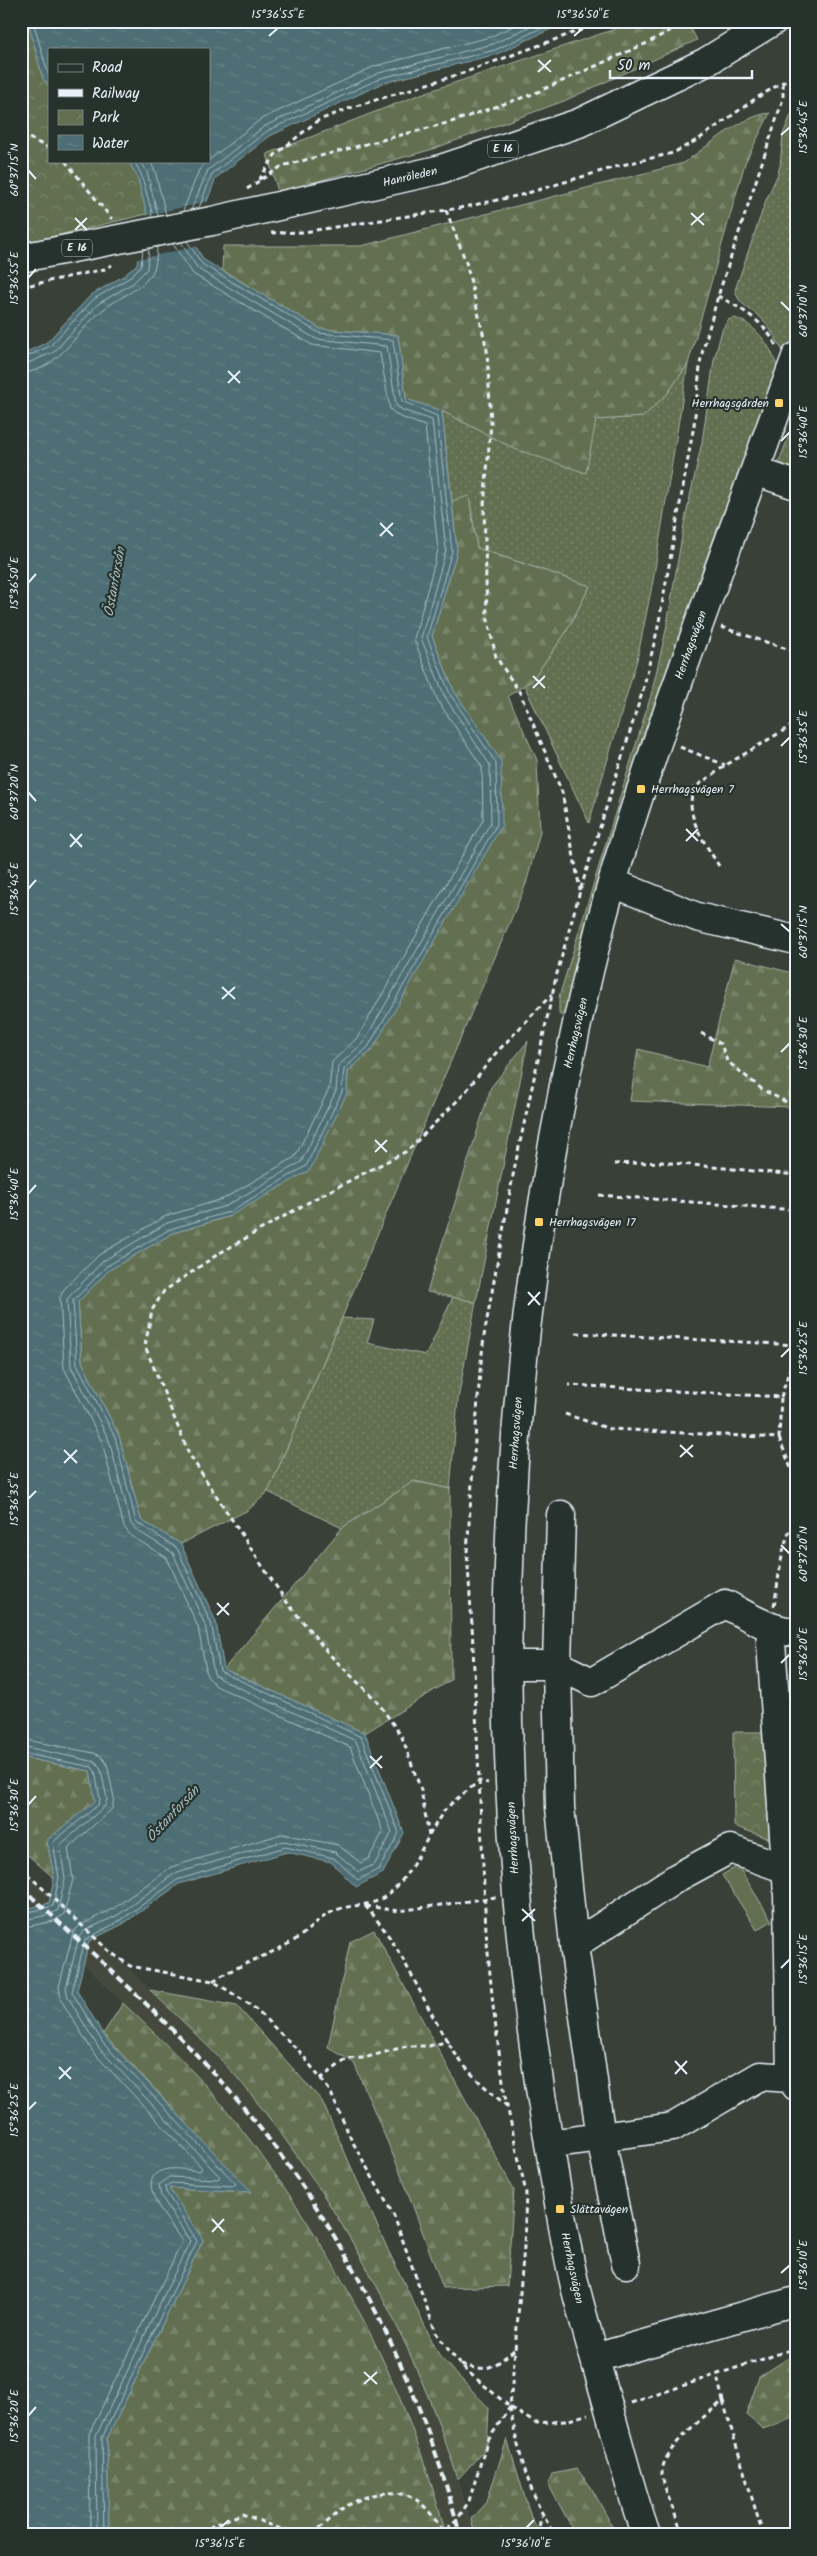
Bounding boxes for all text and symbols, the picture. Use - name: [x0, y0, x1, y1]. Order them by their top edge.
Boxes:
- text: 15°36'55"E: [251, 5, 306, 24]
- text: 15°36'50"E: [557, 5, 610, 24]
- legend: [48, 48, 210, 162]
- scale bar: [610, 48, 752, 80]
- text: 50 m: [617, 54, 651, 78]
- text: Road: [92, 56, 123, 80]
- text: Railway: [92, 82, 140, 106]
- text: 15°36'45"E: [794, 99, 813, 154]
- text: Park: [92, 106, 120, 130]
- text: Water: [92, 132, 129, 156]
- road number: E 16: [488, 140, 518, 158]
- text: 60°37'15"N: [5, 143, 24, 197]
- street label: Hanröleden: [381, 161, 439, 193]
- road number: E 16: [62, 240, 92, 256]
- text: 15°36'55"E: [5, 250, 24, 305]
- text: 60°37'10"N: [794, 285, 813, 337]
- place label: Herrhagsgården: [692, 394, 769, 413]
- marker: Herrhagsgården: [773, 397, 785, 409]
- text: 15°36'40"E: [794, 404, 813, 459]
- water label: Östanforsån: [98, 544, 132, 619]
- text: 15°36'50"E: [5, 556, 24, 609]
- street label: Herrhagsvägen: [670, 608, 712, 682]
- text: 15°36'35"E: [794, 709, 813, 764]
- text: 60°37'20"N: [5, 764, 24, 820]
- place label: Herrhagsvägen 7: [651, 780, 734, 799]
- marker: Herrhagsvägen 7: [635, 783, 647, 795]
- text: 15°36'45"E: [5, 861, 24, 916]
- text: 60°37'15"N: [794, 905, 813, 959]
- street label: Herrhagsvägen: [559, 996, 593, 1070]
- text: 15°36'30"E: [794, 1015, 813, 1070]
- text: 15°36'40"E: [5, 1166, 24, 1221]
- place label: Herrhagsvägen 17: [549, 1213, 636, 1232]
- marker: Herrhagsvägen 17: [533, 1216, 545, 1228]
- text: 15°36'25"E: [794, 1320, 813, 1375]
- street label: Herrhagsvägen: [504, 1396, 528, 1470]
- text: 15°36'35"E: [5, 1471, 24, 1526]
- text: 60°37'20"N: [794, 1526, 813, 1582]
- text: 15°36'20"E: [794, 1626, 813, 1681]
- text: 15°36'30"E: [5, 1777, 24, 1832]
- water label: Östanforsån: [141, 1780, 206, 1847]
- street label: Herrhagsvägen: [502, 1801, 524, 1875]
- text: 15°36'15"E: [794, 1933, 813, 1984]
- text: 15°36'25"E: [5, 2082, 24, 2137]
- place label: Slättavägen: [570, 2200, 628, 2219]
- marker: Slättavägen: [554, 2203, 566, 2215]
- street label: Herrhagsvägen: [555, 2231, 589, 2305]
- text: 15°36'10"E: [794, 2239, 813, 2290]
- text: 15°36'20"E: [5, 2388, 24, 2443]
- text: 15°36'15"E: [195, 2534, 246, 2553]
- text: 15°36'10"E: [501, 2534, 552, 2553]

